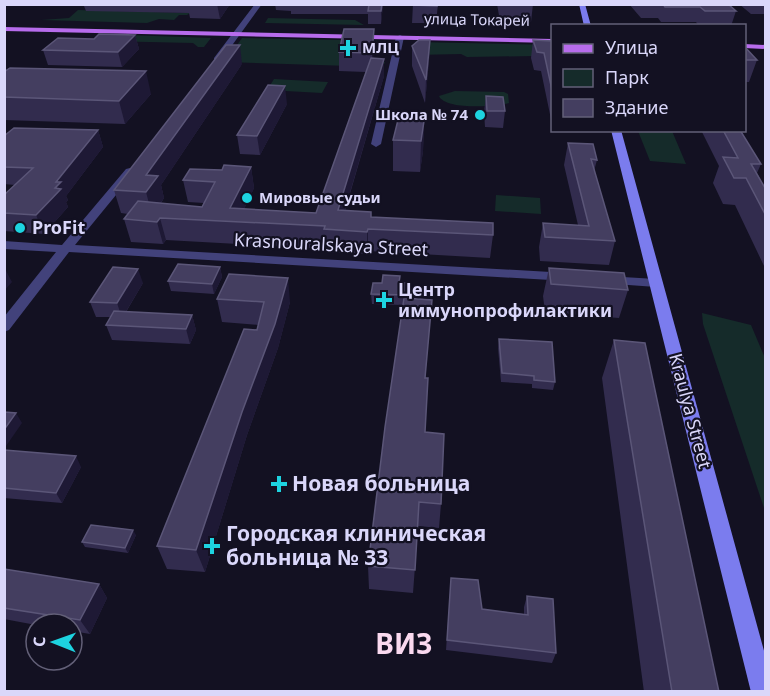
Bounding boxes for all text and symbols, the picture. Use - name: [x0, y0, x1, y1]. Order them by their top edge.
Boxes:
- street label: улица Токарей: [424, 8, 530, 30]
- legend: [551, 24, 746, 132]
- text: Улица: [605, 35, 658, 59]
- place label: МЛЦ: [362, 37, 399, 57]
- marker: МЛЦ: [339, 39, 357, 57]
- text: Парк: [605, 65, 649, 89]
- text: Здание: [605, 95, 669, 119]
- place label: Школа № 74: [375, 104, 468, 124]
- marker: Школа № 74: [473, 108, 487, 122]
- place label: Мировые судьи: [259, 187, 381, 207]
- marker: Мировые судьи: [240, 191, 254, 205]
- place label: ProFit: [32, 215, 85, 239]
- marker: ProFit: [13, 221, 27, 235]
- street label: Krasnouralskaya Street: [233, 227, 429, 261]
- place label: Центр иммунопрофилактики: [398, 277, 612, 322]
- marker: Центр иммунопрофилактики: [375, 291, 393, 309]
- street label: Kraulya Street: [664, 351, 718, 471]
- place label: Новая больница: [292, 469, 470, 497]
- marker: Новая больница: [270, 475, 288, 493]
- place label: Городская клиническая больница № 33: [226, 519, 486, 571]
- marker: Городская клиническая больница № 33: [203, 537, 221, 555]
- north arrow: [24, 612, 84, 672]
- district label: ВИЗ: [375, 624, 433, 662]
- text: С: [28, 636, 50, 647]

